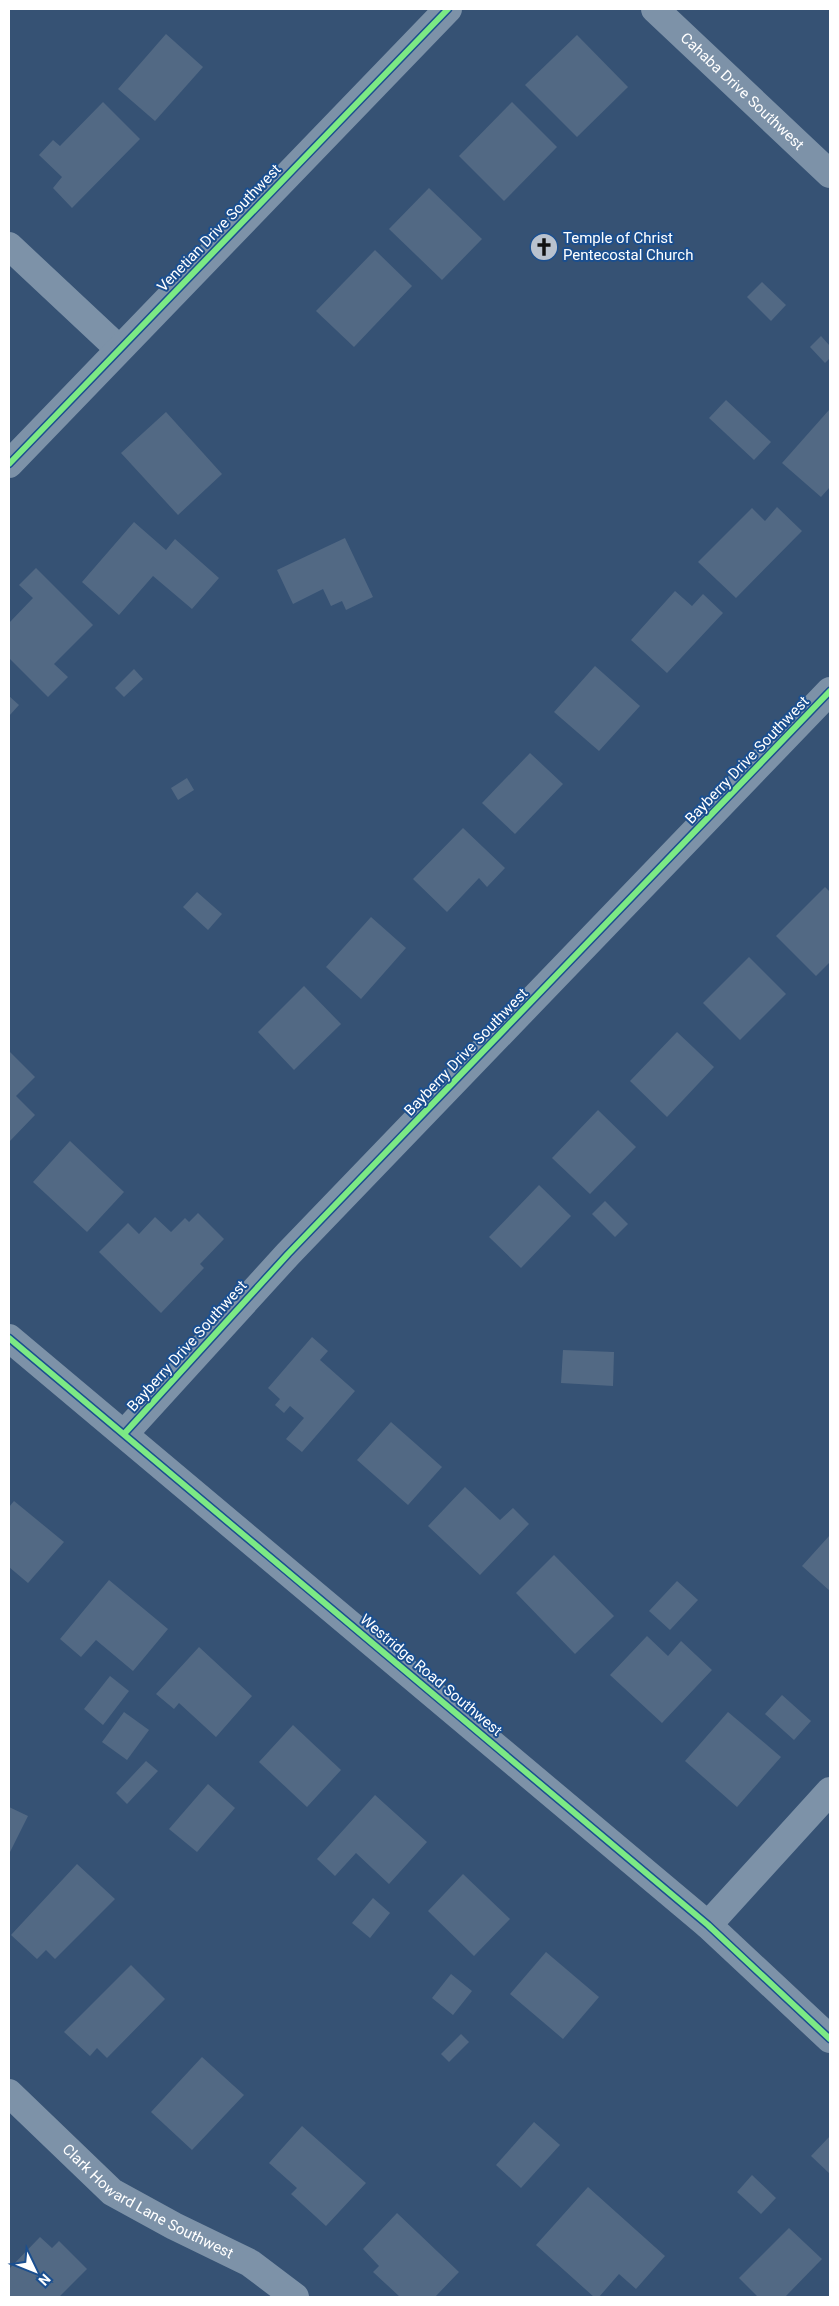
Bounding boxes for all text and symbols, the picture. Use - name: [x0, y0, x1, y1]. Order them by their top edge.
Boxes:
- street label: Cahaba Drive Southwest: [677, 29, 808, 154]
- street label: Venetian Drive Southwest: [153, 160, 285, 296]
- place label: Temple of Christ Pentecostal Church: [563, 229, 693, 264]
- church icon: Temple of Christ Pentecostal Church: [529, 232, 559, 262]
- street label: Bayberry Drive Southwest: [681, 692, 813, 827]
- street label: Bayberry Drive Southwest: [400, 984, 532, 1119]
- street label: Bayberry Drive Southwest: [123, 1277, 251, 1415]
- street label: Westridge Road Southwest: [356, 1610, 506, 1740]
- street label: Clark Howard Lane Southwest: [59, 2140, 236, 2263]
- north arrow: [10, 2246, 60, 2296]
- text: N: [35, 2271, 54, 2289]

